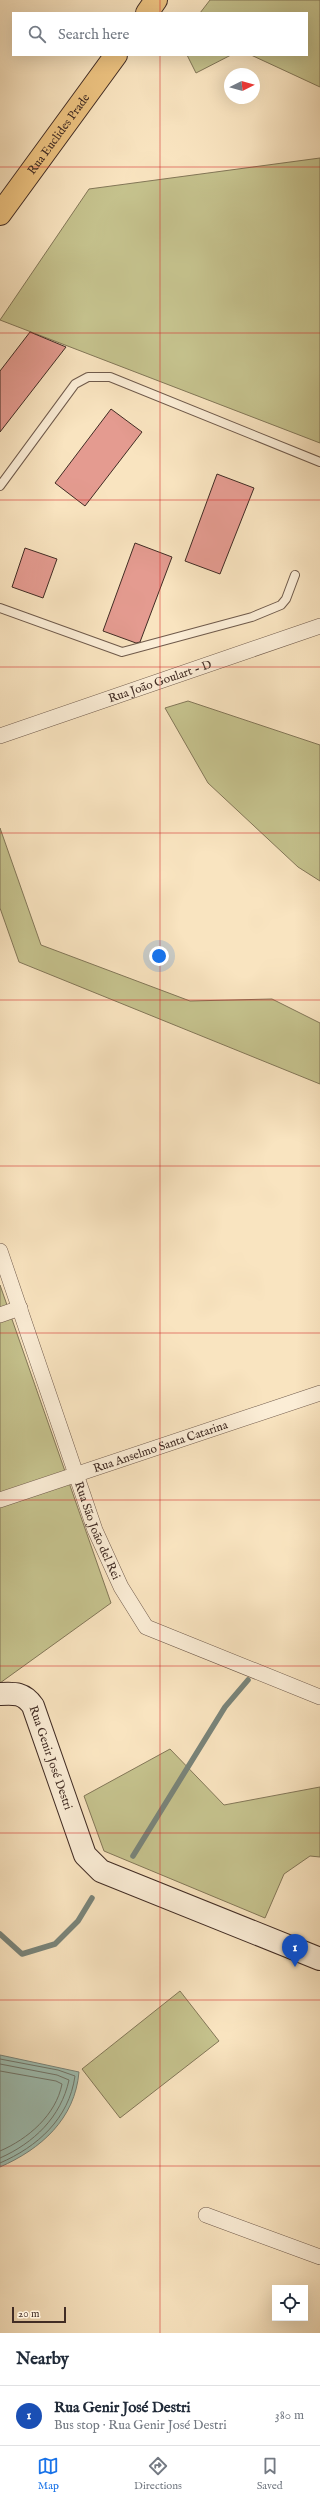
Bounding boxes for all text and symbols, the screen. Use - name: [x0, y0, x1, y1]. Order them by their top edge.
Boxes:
- search box: [12, 12, 308, 56]
- icon: search: [26, 23, 48, 45]
- text: Search here: [58, 25, 129, 44]
- north arrow: [224, 68, 260, 104]
- street label: Rua Euclides Prade: [24, 90, 93, 177]
- street label: Rua João Goulart - D: [106, 656, 214, 706]
- your location: [149, 946, 169, 966]
- street label: Rua Anselmo Santa Catarina: [91, 1417, 230, 1476]
- street label: Rua São João del Rei: [71, 1479, 124, 1582]
- street label: Rua Genir José Destri: [26, 1703, 76, 1812]
- pin: 1: [282, 1934, 308, 1967]
- map controls: [272, 2285, 308, 2321]
- button: locate: [272, 2285, 308, 2321]
- scale bar: [12, 2305, 66, 2324]
- text: 20 m: [18, 2307, 39, 2321]
- text: Nearby: [16, 2349, 69, 2370]
- text: Rua Genir José Destri: [54, 2398, 191, 2417]
- text: 1: [27, 2407, 31, 2424]
- text: 380 m: [275, 2407, 304, 2424]
- text: Bus stop · Rua Genir José Destri: [54, 2417, 227, 2434]
- tab: Map: [37, 2455, 59, 2493]
- tab: Directions: [134, 2455, 182, 2493]
- tab: Saved: [257, 2455, 283, 2493]

